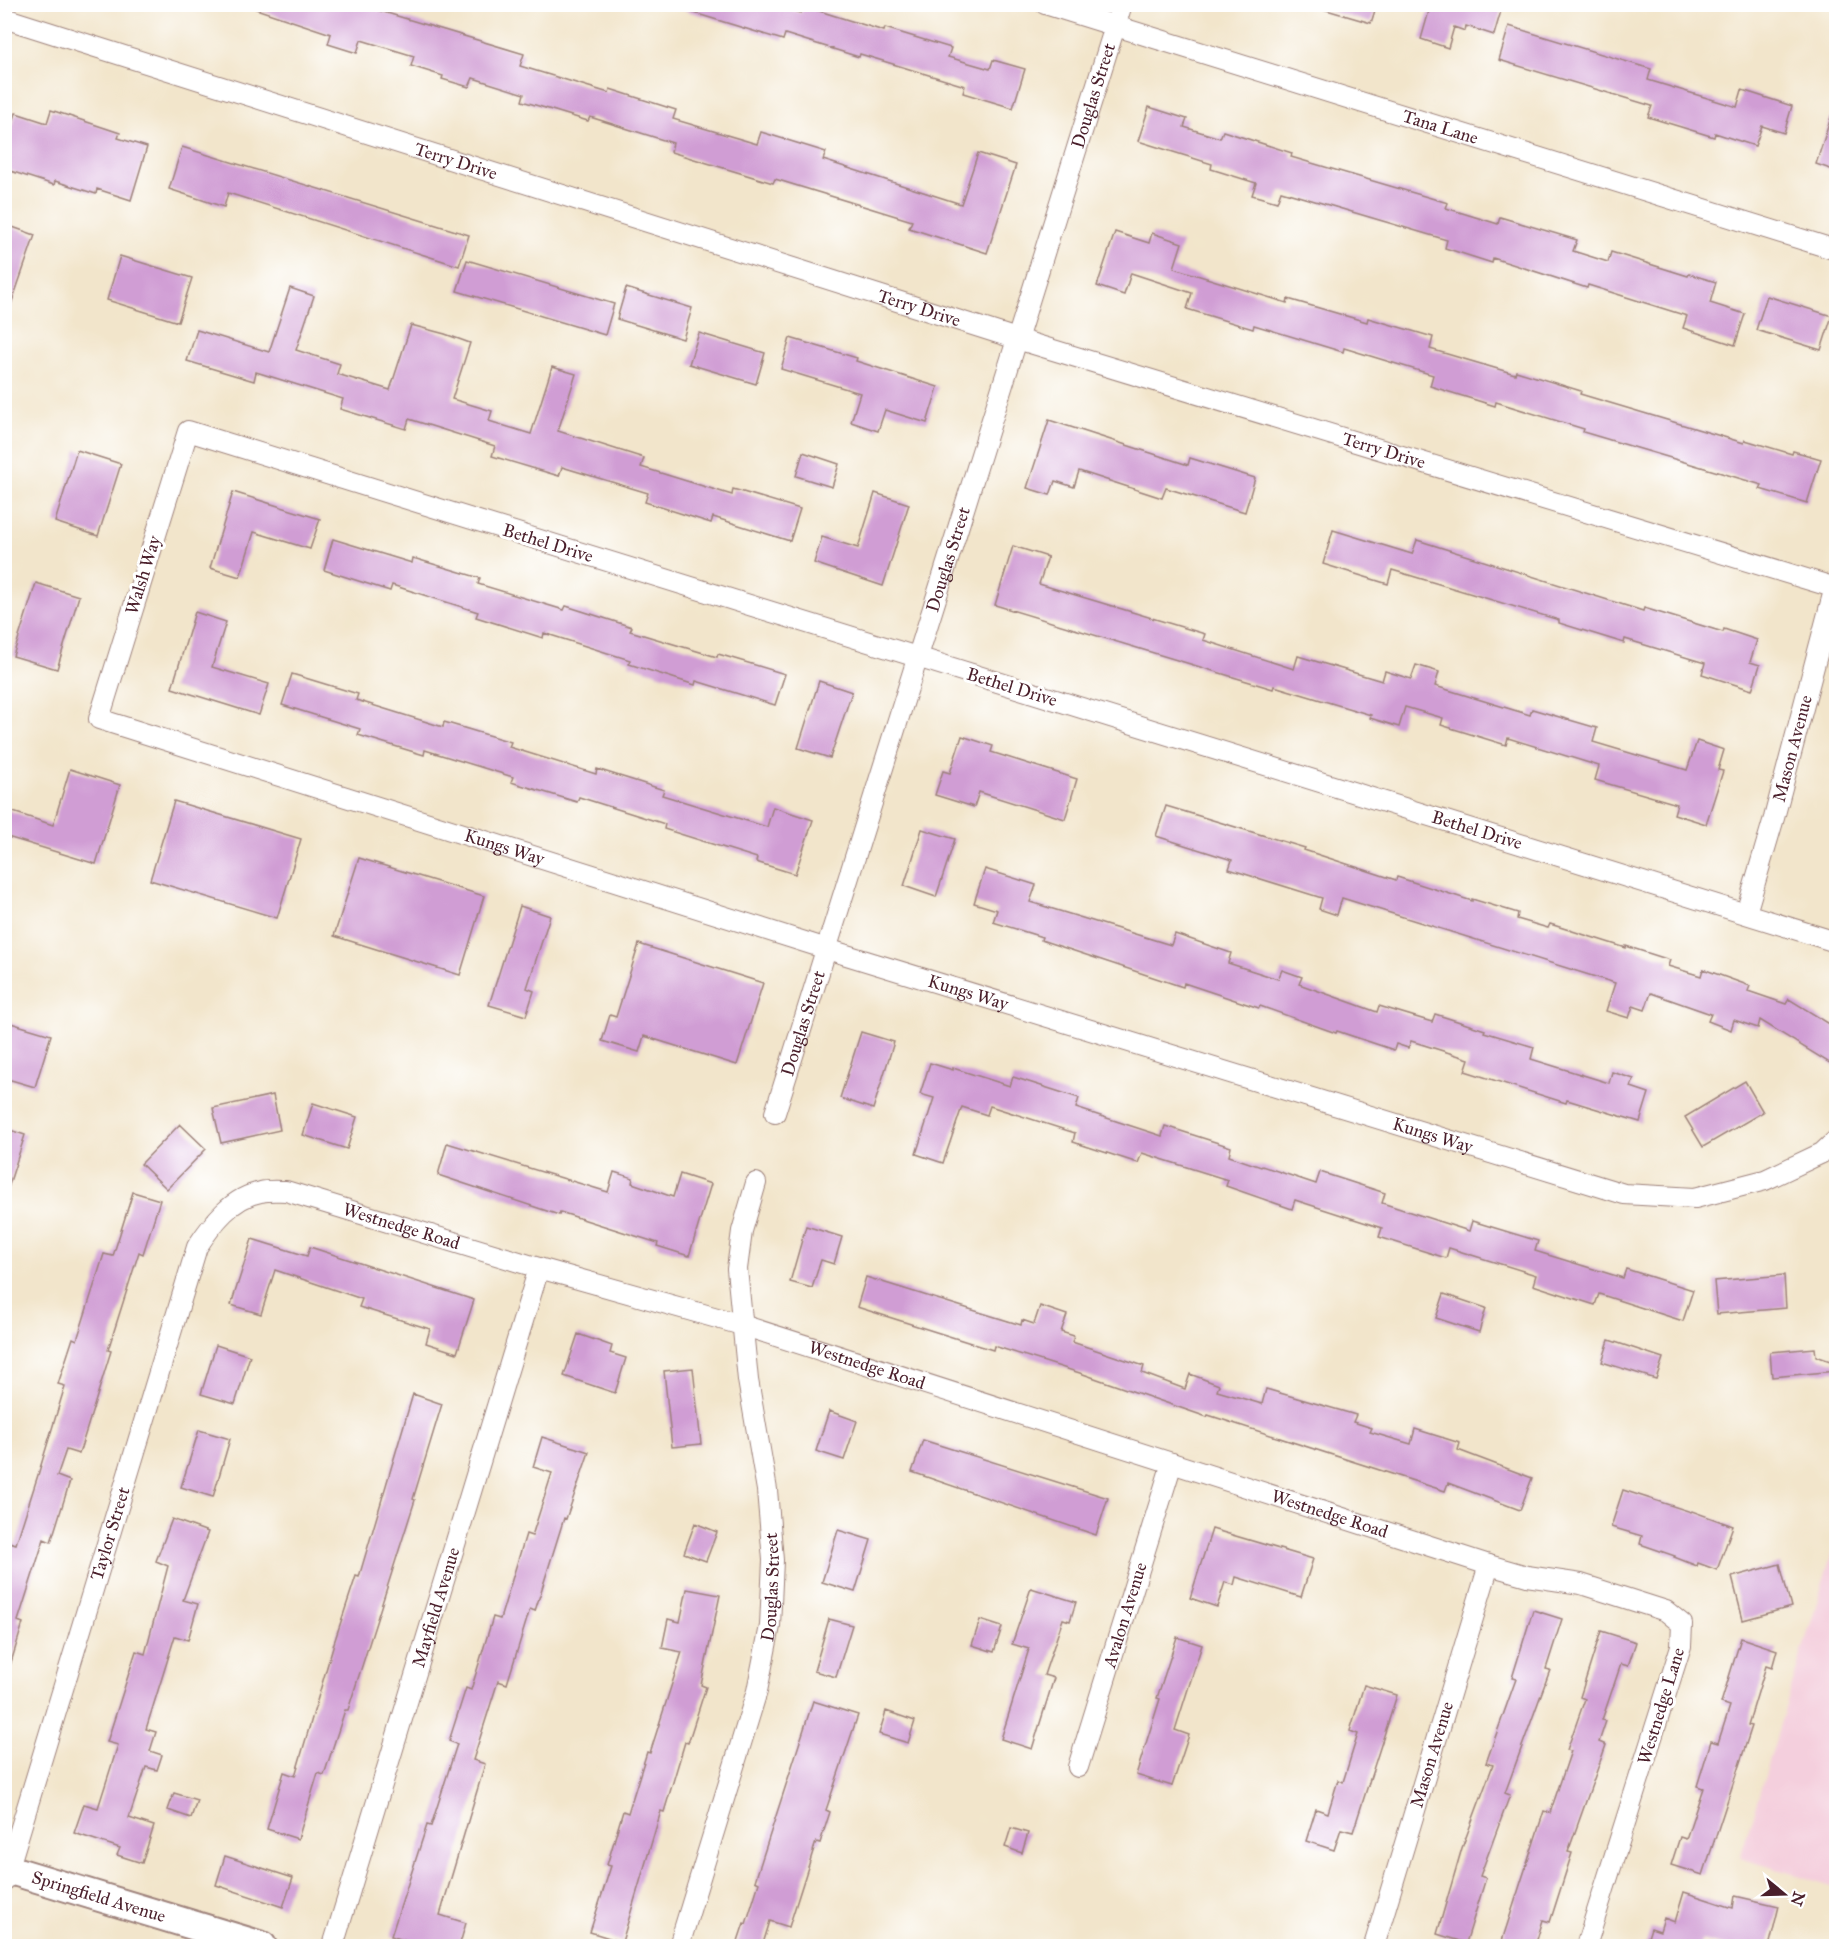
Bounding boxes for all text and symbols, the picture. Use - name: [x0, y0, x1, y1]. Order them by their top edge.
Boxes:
- street label: Douglas Street: [1067, 40, 1120, 151]
- street label: Tana Lane: [1400, 105, 1481, 149]
- street label: Terry Drive: [412, 138, 500, 185]
- street label: Terry Drive: [875, 285, 963, 331]
- street label: Terry Drive: [1340, 428, 1428, 474]
- street label: Douglas Street: [921, 504, 975, 615]
- street label: Bethel Drive: [500, 519, 596, 567]
- street label: Walsh Way: [121, 532, 166, 617]
- street label: Bethel Drive: [964, 663, 1060, 711]
- street label: Mason Avenue: [1768, 693, 1817, 804]
- street label: Bethel Drive: [1429, 806, 1525, 854]
- street label: Kungs Way: [462, 824, 548, 870]
- street label: Douglas Street: [776, 967, 830, 1079]
- street label: Kungs Way: [925, 970, 1011, 1015]
- street label: Kungs Way: [1390, 1113, 1476, 1158]
- street label: Westnedge Road: [340, 1198, 463, 1254]
- street label: Westnedge Road: [806, 1336, 928, 1394]
- street label: Taylor Street: [86, 1484, 135, 1583]
- street label: Westnedge Road: [1269, 1485, 1391, 1543]
- street label: Douglas Street: [756, 1531, 784, 1643]
- street label: Mayfield Avenue: [407, 1545, 464, 1670]
- street label: Avalon Avenue: [1098, 1560, 1152, 1672]
- street label: Westnedge Lane: [1633, 1645, 1690, 1767]
- street label: Mason Avenue: [1405, 1699, 1458, 1810]
- north arrow: [1754, 1864, 1814, 1924]
- street label: Springfield Avenue: [29, 1866, 168, 1927]
- text: N: [1786, 1889, 1809, 1909]

